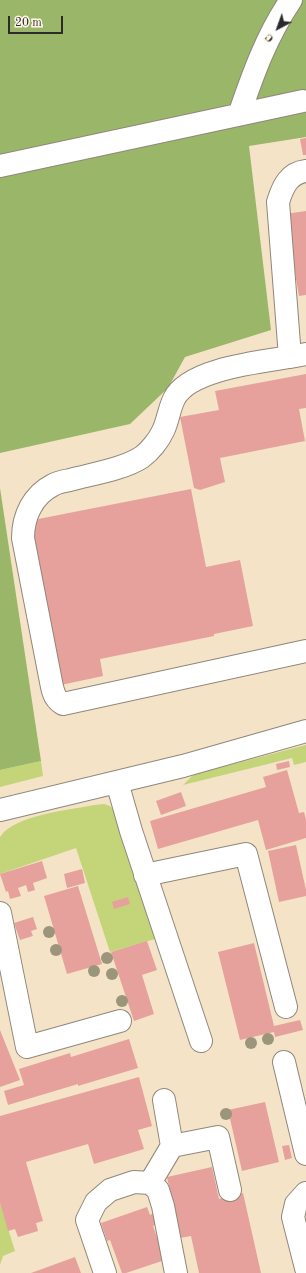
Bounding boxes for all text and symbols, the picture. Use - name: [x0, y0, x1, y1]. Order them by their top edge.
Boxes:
- scale bar: [10, 8, 65, 34]
- north arrow: [258, 8, 298, 48]
- text: 20 m: [15, 17, 42, 29]
- text: С: [263, 31, 276, 44]

